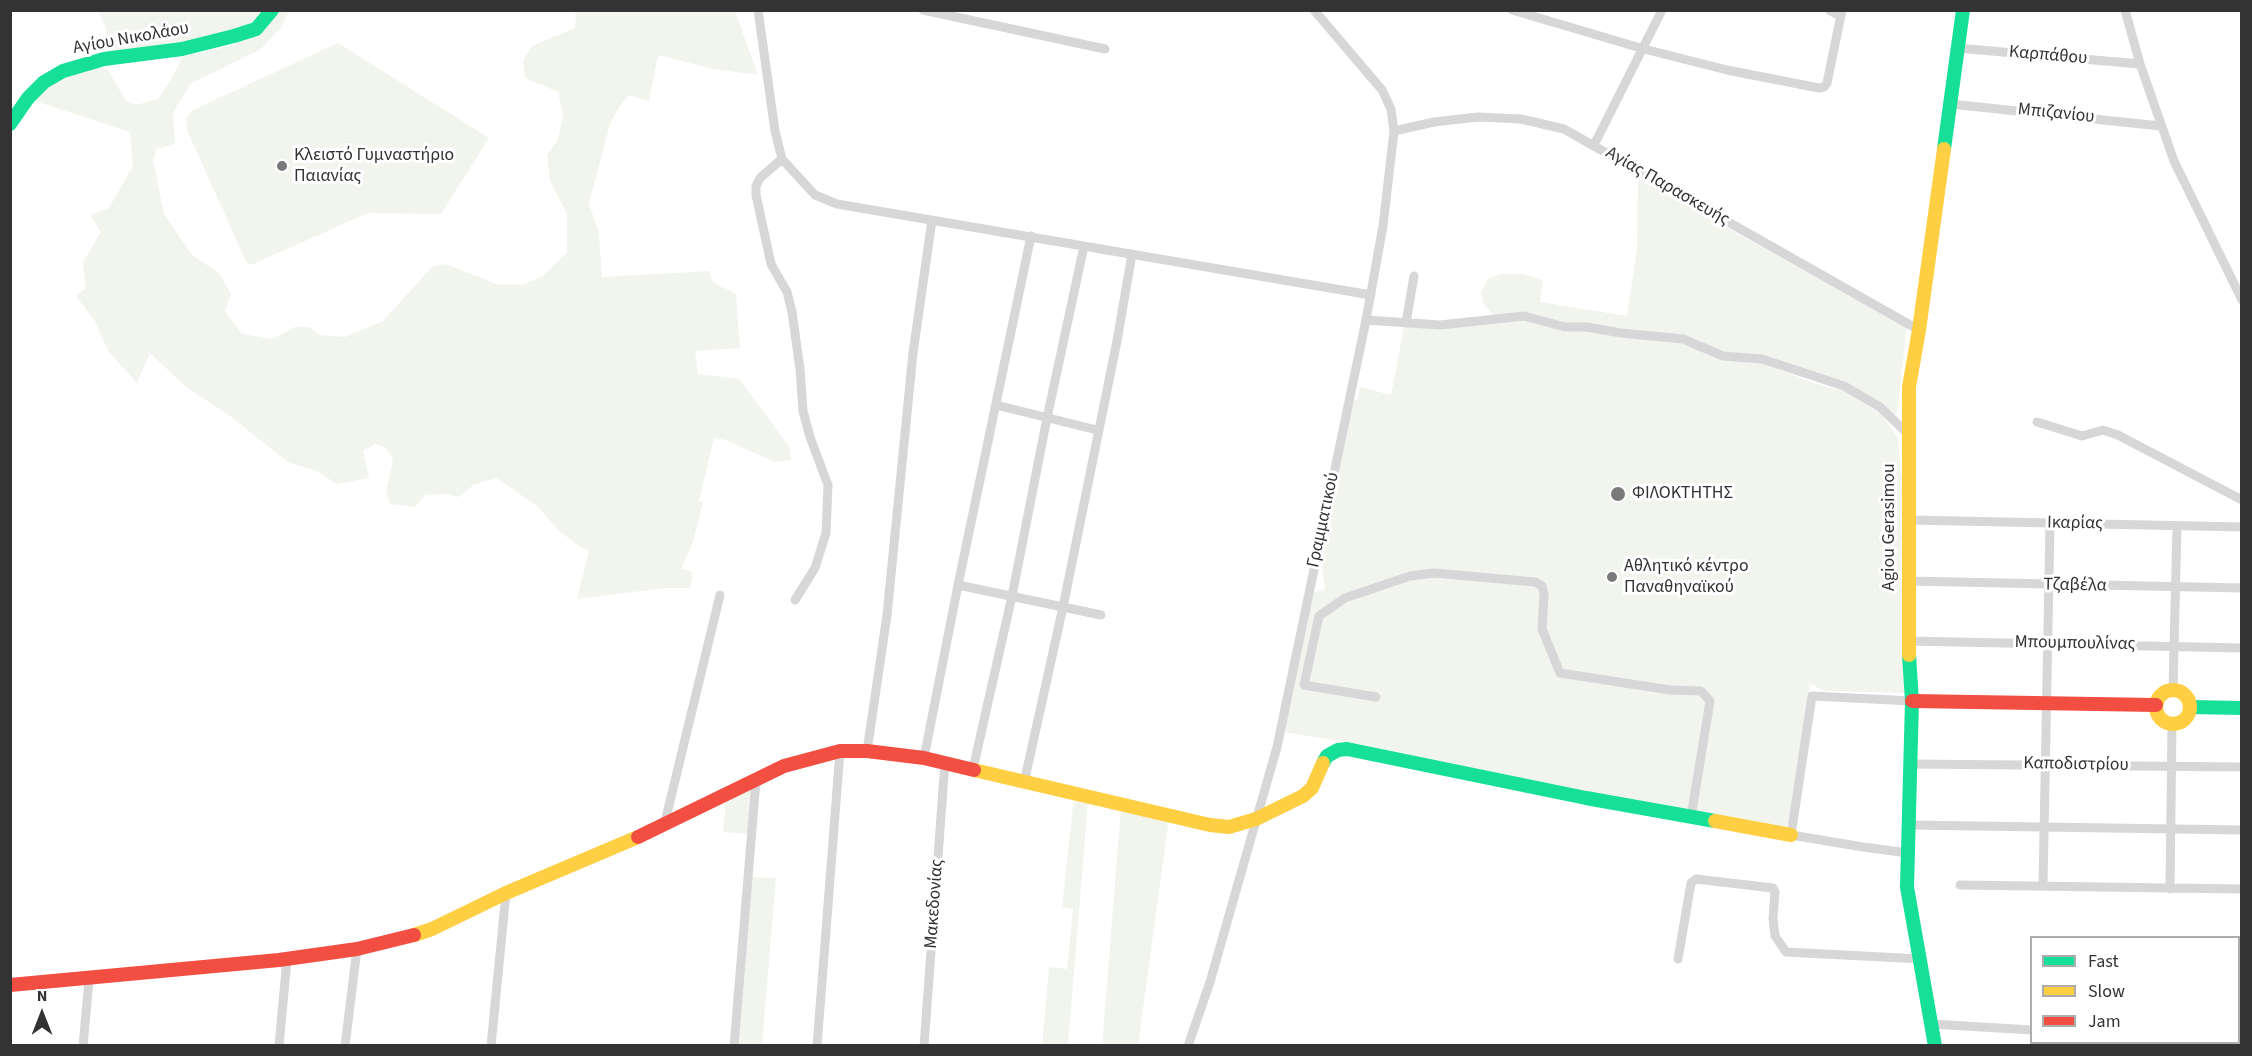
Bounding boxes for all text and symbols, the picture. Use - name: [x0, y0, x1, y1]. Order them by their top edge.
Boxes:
- street label: Αγίου Νικολάου: [71, 18, 191, 60]
- street label: Καρπάθου: [2008, 42, 2088, 70]
- street label: Μπιζανίου: [2017, 99, 2095, 129]
- street label: Αγίας Παρασκευής: [1601, 143, 1733, 231]
- place label: Κλειστό Γυμναστήριο Παιανίας: [294, 145, 454, 188]
- marker: Κλειστό Γυμναστήριο Παιανίας: [275, 159, 289, 173]
- street label: Agiou Gerasimou: [1879, 463, 1901, 591]
- street label: Γραμματικού: [1303, 470, 1345, 570]
- place label: ΦΙΛΟΚΤΗΤΗΣ: [1632, 483, 1733, 505]
- marker: ΦΙΛΟΚΤΗΤΗΣ: [1609, 485, 1627, 503]
- street label: Ικαρίας: [2047, 513, 2103, 535]
- place label: Αθλητικό κέντρο Παναθηναϊκού: [1624, 556, 1749, 598]
- marker: Αθλητικό κέντρο Παναθηναϊκού: [1605, 570, 1619, 584]
- street label: Τζαβέλα: [2043, 575, 2107, 597]
- street label: Μπουμπουλίνας: [2014, 632, 2136, 656]
- street label: Καποδιστρίου: [2023, 753, 2129, 777]
- street label: Μακεδονίας: [921, 858, 949, 950]
- legend: [2030, 936, 2240, 1044]
- text: Fast: [2088, 949, 2119, 974]
- text: Slow: [2088, 979, 2125, 1004]
- north arrow: [12, 984, 72, 1044]
- text: N: [37, 985, 47, 1007]
- text: Jam: [2088, 1009, 2121, 1034]

